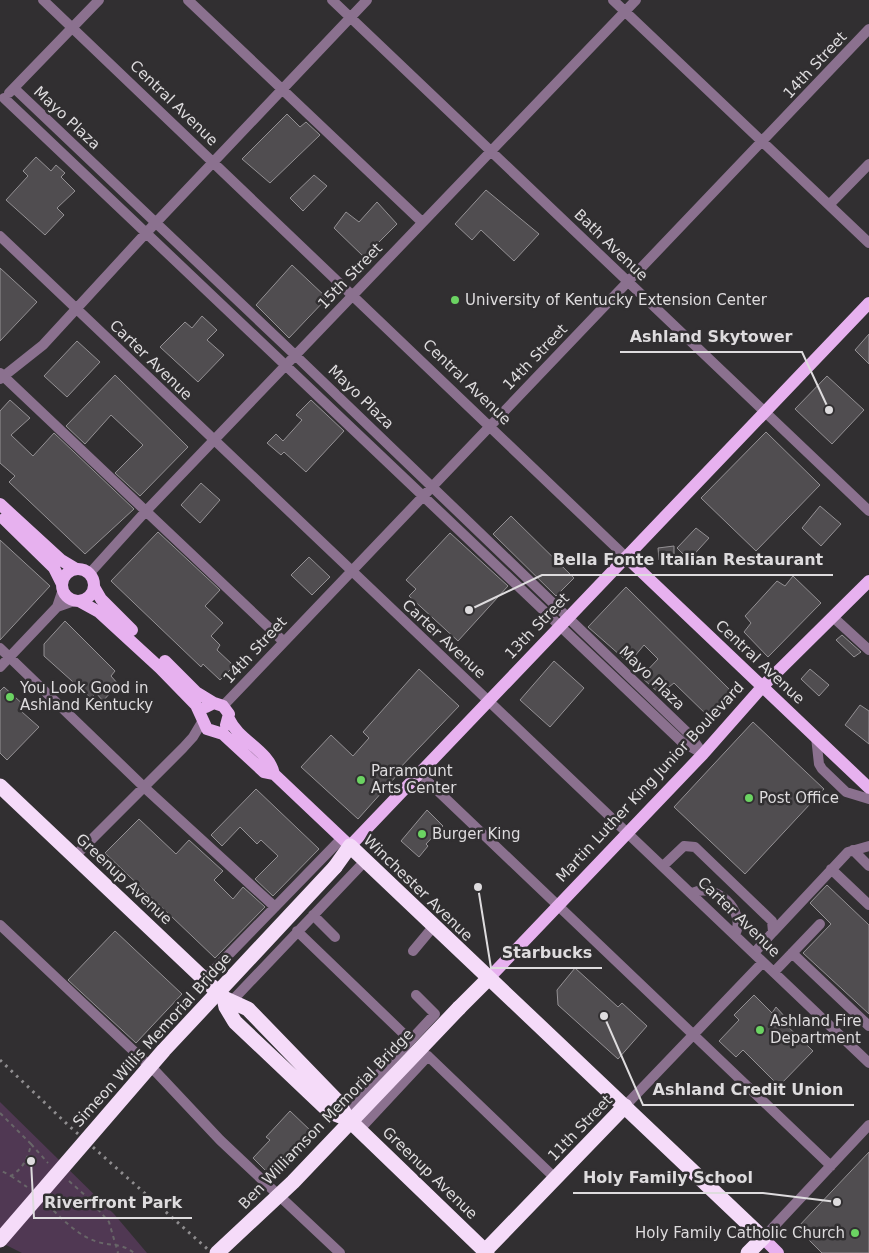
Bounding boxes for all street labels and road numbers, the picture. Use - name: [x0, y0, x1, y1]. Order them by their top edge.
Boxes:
- street label: 14th Street: [779, 28, 851, 102]
- street label: Central Avenue: [126, 57, 222, 149]
- street label: Mayo Plaza: [30, 83, 104, 153]
- street label: Bath Avenue: [570, 205, 652, 285]
- street label: 15th Street: [314, 239, 386, 313]
- street label: Carter Avenue: [106, 316, 196, 404]
- street label: 14th Street: [499, 320, 571, 394]
- street label: Central Avenue: [419, 336, 515, 428]
- street label: Mayo Plaza: [324, 361, 398, 433]
- street label: 13th Street: [501, 589, 573, 663]
- street label: Carter Avenue: [399, 596, 489, 682]
- street label: 14th Street: [219, 613, 291, 687]
- street label: Central Avenue: [712, 616, 808, 708]
- street label: Mayo Plaza: [615, 642, 689, 714]
- street label: Martin Luther King Junior Boulevard: [552, 678, 748, 886]
- street label: Greenup Avenue: [72, 830, 176, 928]
- street label: Winchester Avenue: [360, 831, 476, 945]
- street label: Carter Avenue: [694, 873, 784, 961]
- street label: Simeon Willis Memorial Bridge: [69, 949, 235, 1131]
- street label: Ben Williamson Memorial Bridge: [235, 1025, 417, 1213]
- street label: 11th Street: [544, 1091, 616, 1165]
- street label: Greenup Avenue: [379, 1123, 481, 1223]

